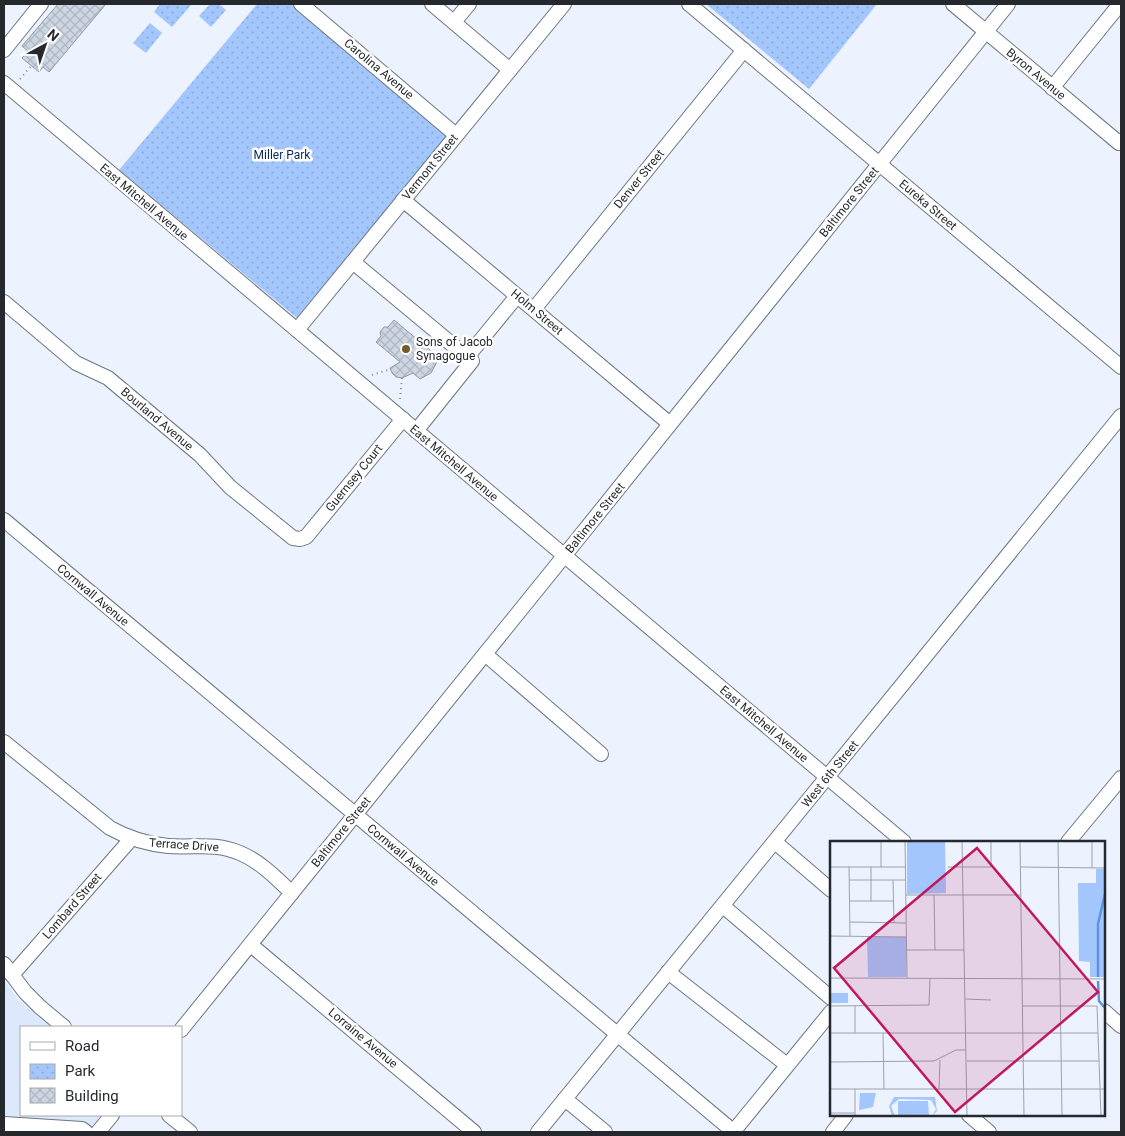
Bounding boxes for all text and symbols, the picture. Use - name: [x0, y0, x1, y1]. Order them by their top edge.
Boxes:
- north arrow: [20, 20, 70, 70]
- text: N: [44, 26, 62, 44]
- street label: Carolina Avenue: [341, 36, 417, 102]
- street label: Byron Avenue: [1004, 45, 1068, 103]
- street label: Vermont Street: [399, 131, 461, 203]
- street label: Denver Street: [611, 147, 667, 211]
- park label: Miller Park: [254, 148, 311, 162]
- street label: East Mitchell Avenue: [97, 161, 191, 243]
- street label: Baltimore Street: [816, 164, 882, 240]
- street label: Eureka Street: [896, 177, 960, 233]
- street label: Holm Street: [508, 286, 566, 338]
- place label: Sons of Jacob Synagogue: [416, 335, 493, 363]
- marker: Sons of Jacob Synagogue: [400, 343, 412, 355]
- street label: Bourland Avenue: [118, 385, 196, 453]
- street label: East Mitchell Avenue: [407, 422, 501, 504]
- street label: Guernsey Court: [323, 441, 385, 514]
- street label: Baltimore Street: [562, 480, 628, 556]
- street label: Cornwall Avenue: [54, 561, 132, 629]
- street label: East Mitchell Avenue: [717, 683, 811, 765]
- street label: West 6th Street: [799, 738, 861, 810]
- street label: Baltimore Street: [308, 794, 374, 870]
- street label: Cornwall Avenue: [364, 821, 442, 889]
- street label: Terrace Drive: [149, 836, 219, 854]
- inset map: [830, 841, 1105, 1116]
- street label: Lombard Street: [40, 870, 104, 942]
- street label: Lorraine Avenue: [326, 1005, 400, 1071]
- legend: [20, 1026, 182, 1116]
- text: Road: [65, 1037, 99, 1055]
- text: Park: [65, 1062, 96, 1080]
- text: Building: [65, 1087, 119, 1105]

